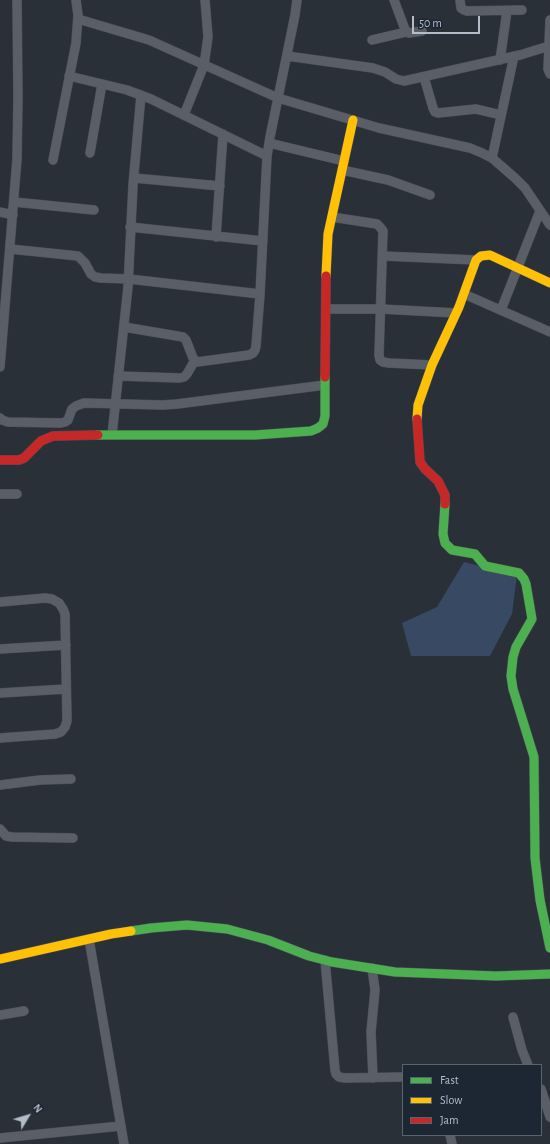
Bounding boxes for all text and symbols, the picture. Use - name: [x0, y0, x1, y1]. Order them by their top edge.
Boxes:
- scale bar: [414, 8, 482, 34]
- text: 50 m: [419, 17, 442, 29]
- legend: [402, 1064, 542, 1136]
- text: Fast: [440, 1074, 459, 1086]
- text: Slow: [440, 1094, 462, 1106]
- north arrow: [8, 1096, 48, 1136]
- text: N: [31, 1102, 45, 1115]
- text: Jam: [440, 1114, 459, 1126]

